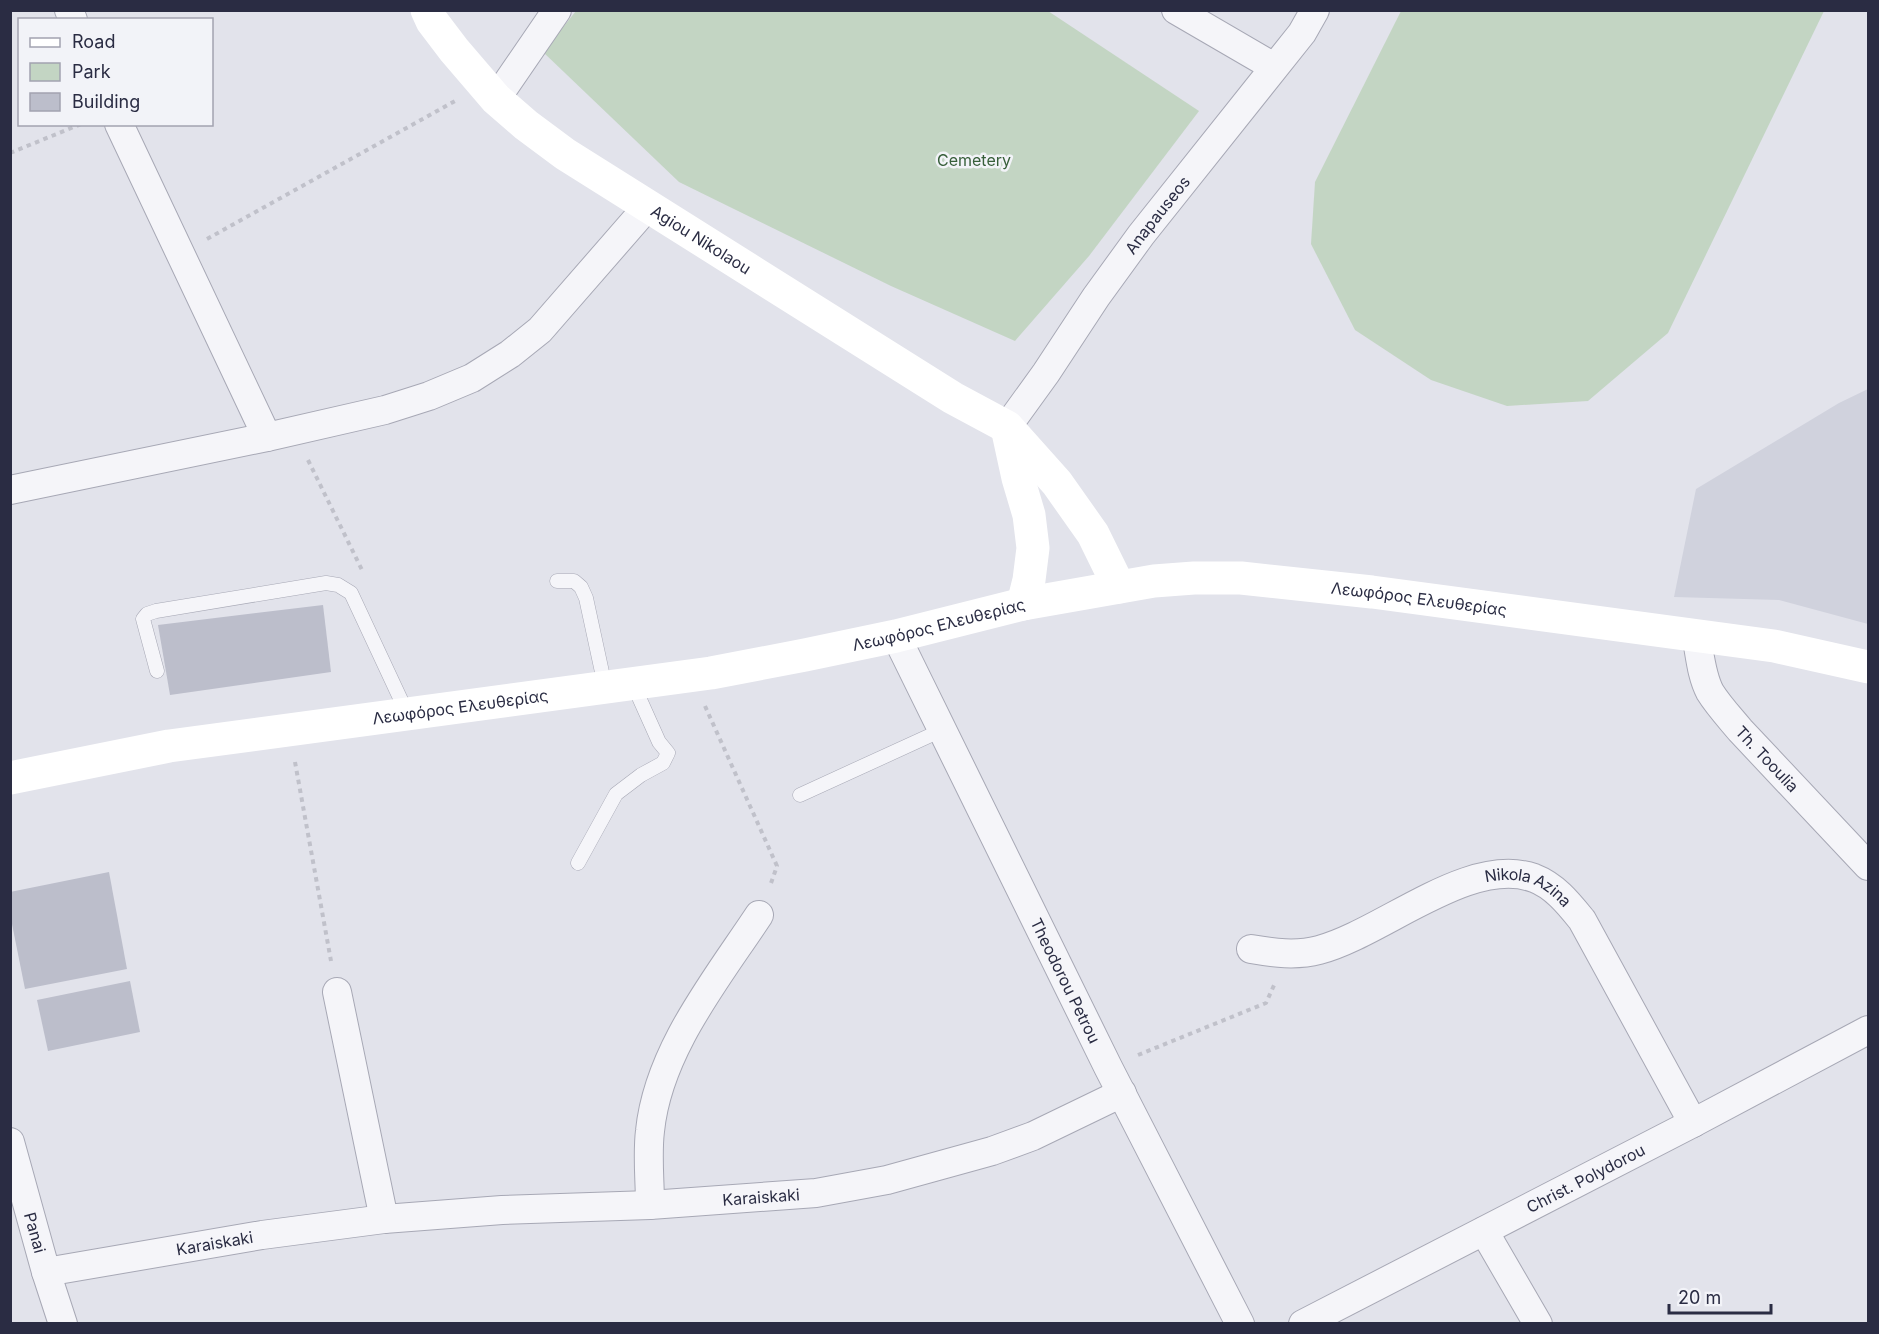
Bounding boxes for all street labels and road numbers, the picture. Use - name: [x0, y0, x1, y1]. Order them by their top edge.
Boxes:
- street label: Anapauseos: [1121, 172, 1194, 258]
- street label: Agiou Nikolaou: [647, 201, 755, 278]
- street label: Λεωφόρος Ελευθερίας: [1330, 578, 1508, 620]
- street label: Λεωφόρος Ελευθερίας: [851, 594, 1027, 655]
- street label: Λεωφόρος Ελευθερίας: [371, 685, 549, 729]
- street label: Th. Tooulia: [1731, 722, 1803, 796]
- street label: Nikola Azina: [1483, 864, 1576, 911]
- street label: Theodorou Petrou: [1026, 915, 1105, 1046]
- street label: Christ. Polydorou: [1523, 1139, 1648, 1217]
- street label: Karaiskaki: [722, 1184, 800, 1210]
- street label: Panai: [20, 1210, 50, 1255]
- street label: Karaiskaki: [175, 1227, 254, 1260]

